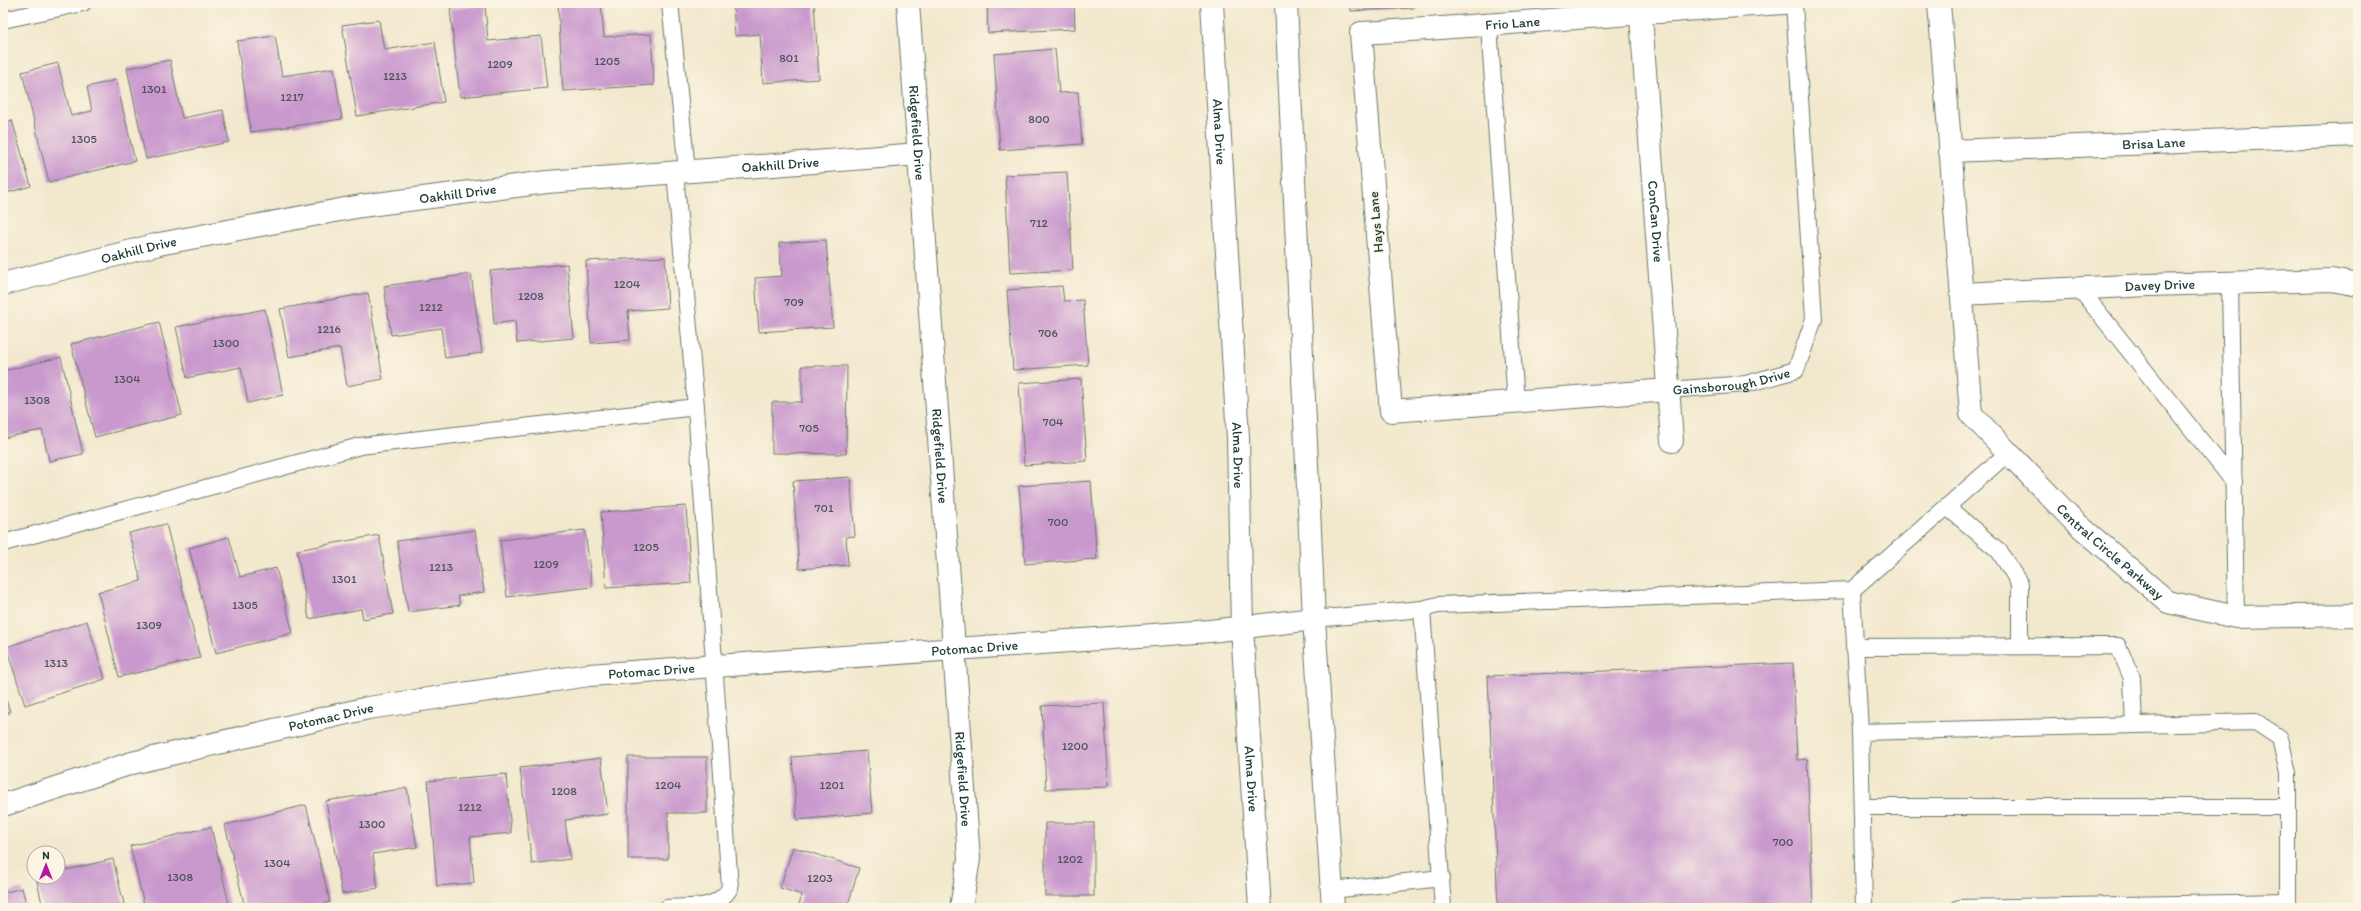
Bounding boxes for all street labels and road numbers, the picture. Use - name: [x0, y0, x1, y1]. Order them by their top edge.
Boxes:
- street label: Frio Lane: [1485, 12, 1541, 33]
- street label: Ridgefield Drive: [905, 85, 929, 181]
- street label: Alma Drive: [1209, 98, 1230, 166]
- street label: Brisa Lane: [2122, 133, 2186, 153]
- street label: Oakhill Drive: [741, 153, 820, 176]
- street label: Oakhill Drive: [418, 180, 498, 207]
- street label: ConCan Drive: [1644, 180, 1667, 263]
- street label: Hays Lane: [1365, 190, 1387, 253]
- street label: Oakhill Drive: [99, 232, 178, 267]
- street label: Davey Drive: [2124, 275, 2196, 295]
- street label: Gainsborough Drive: [1672, 364, 1792, 398]
- street label: Ridgefield Drive: [928, 408, 952, 504]
- street label: Alma Drive: [1229, 422, 1248, 489]
- street label: Central Circle Parkway: [2053, 500, 2168, 603]
- street label: Potomac Drive: [931, 636, 1019, 659]
- street label: Potomac Drive: [607, 659, 696, 682]
- street label: Potomac Drive: [287, 699, 375, 735]
- street label: Ridgefield Drive: [951, 731, 975, 828]
- street label: Alma Drive: [1241, 745, 1262, 813]

